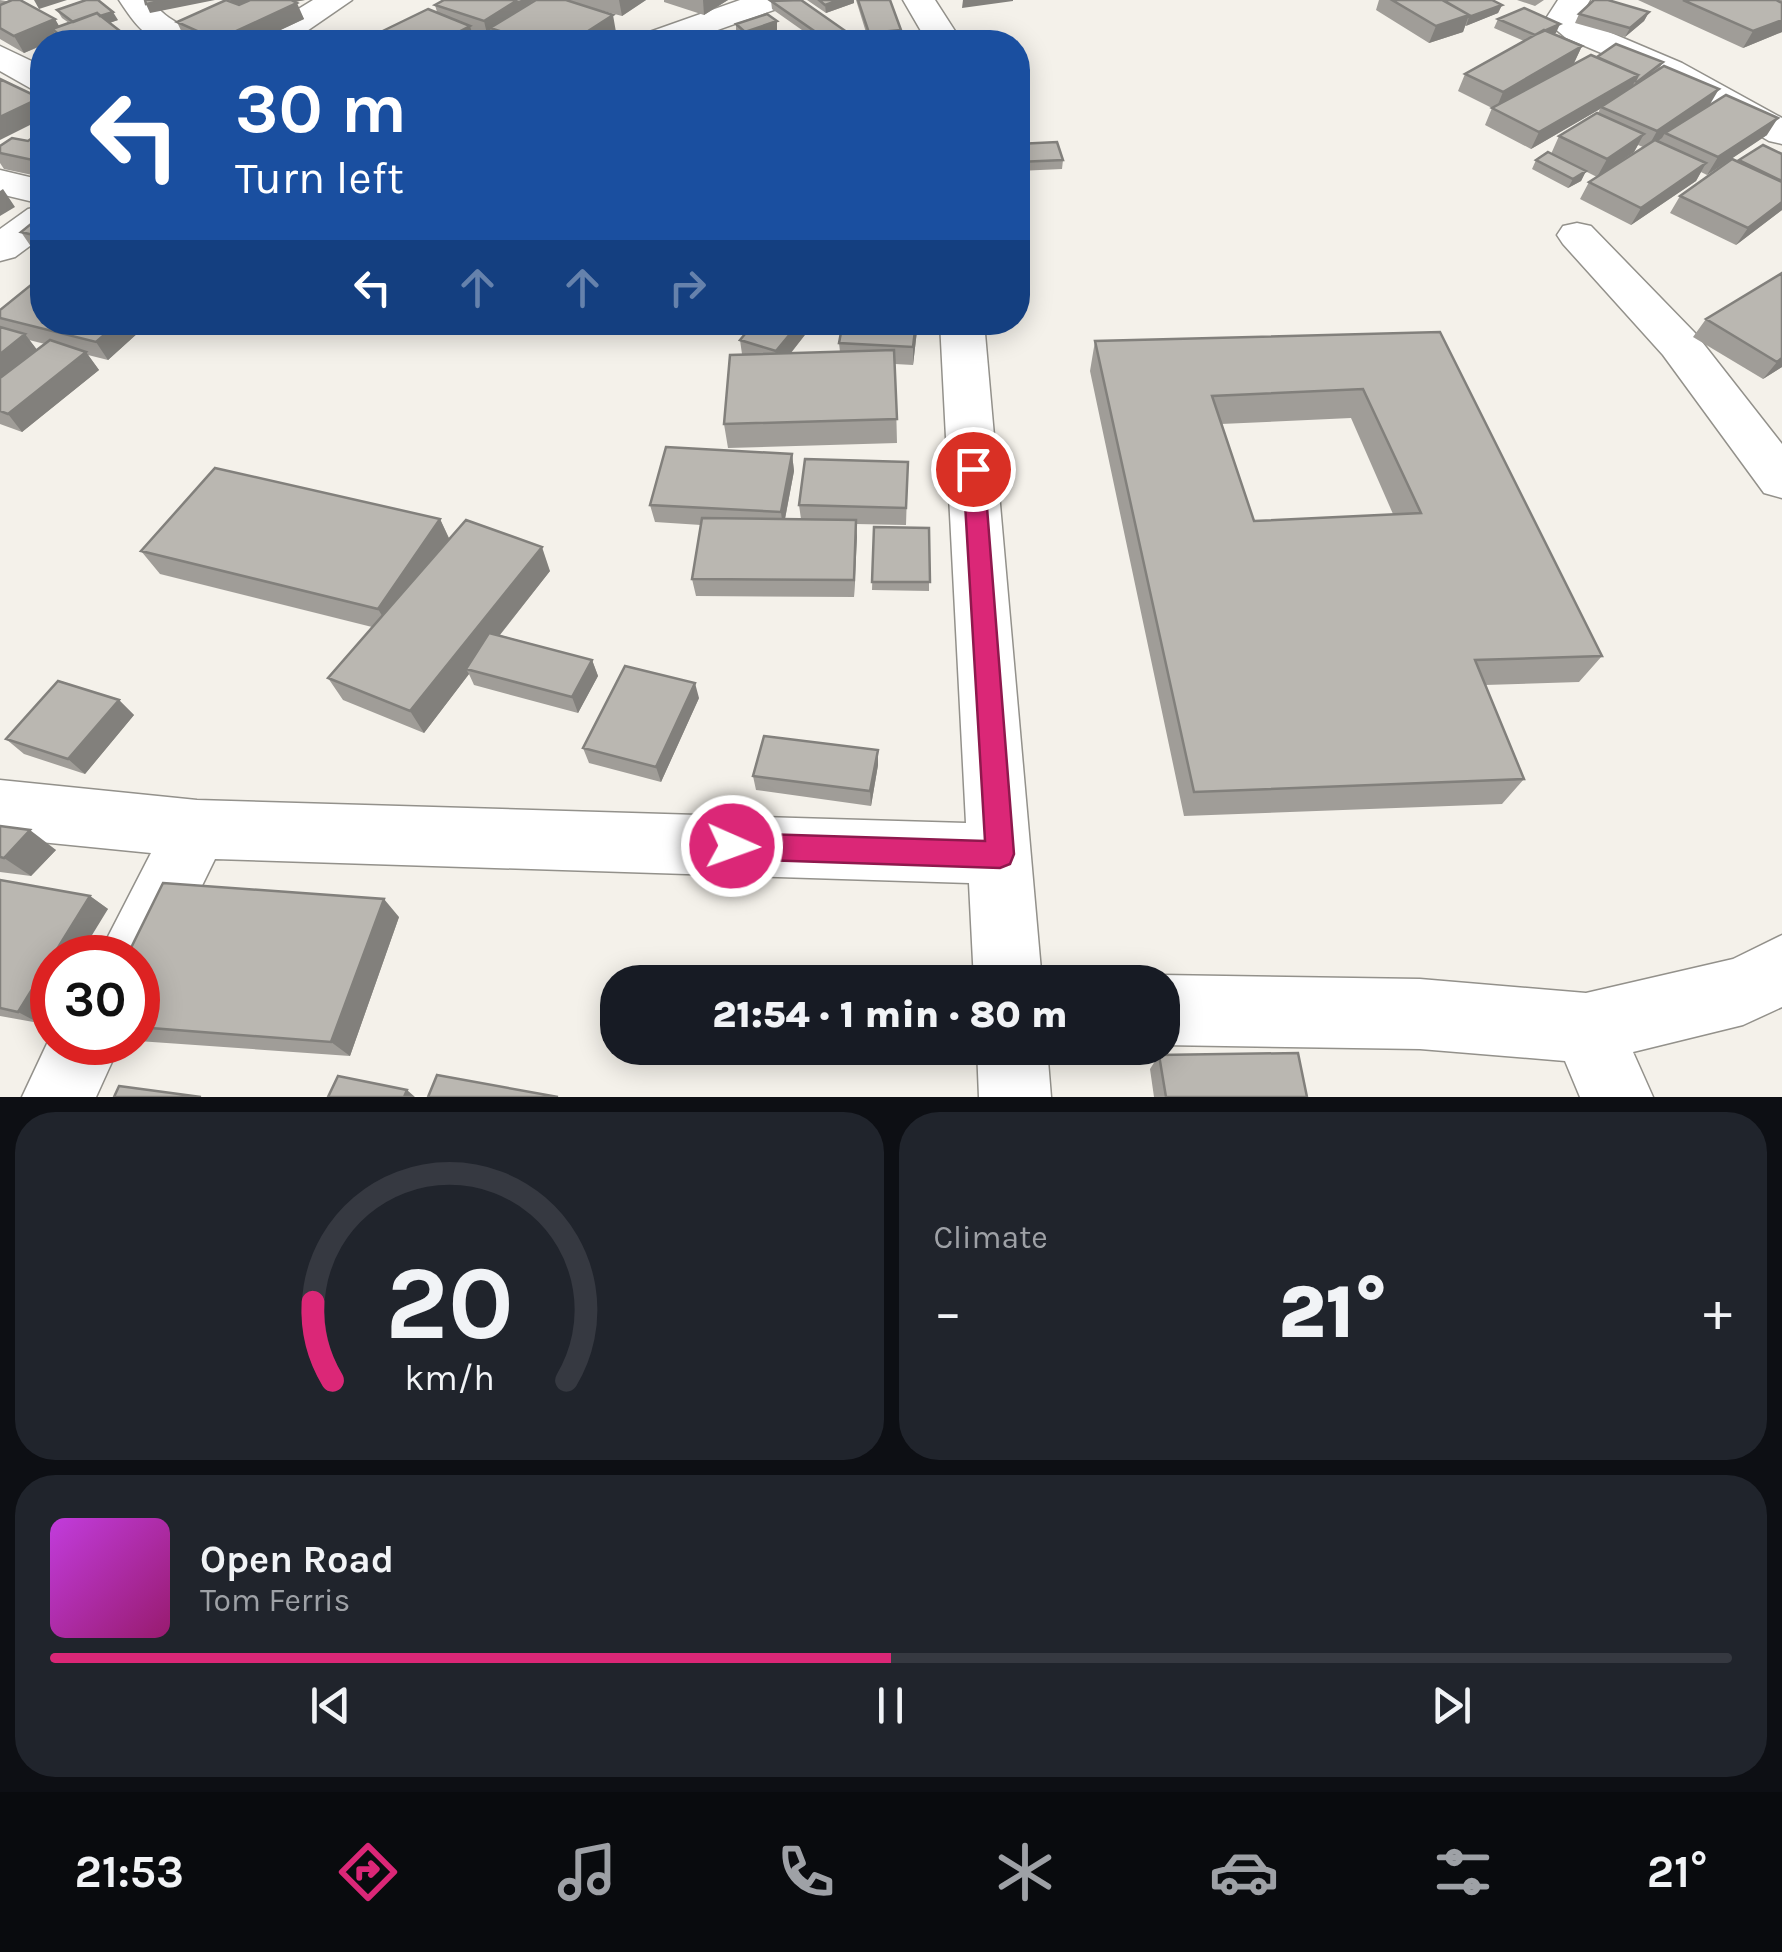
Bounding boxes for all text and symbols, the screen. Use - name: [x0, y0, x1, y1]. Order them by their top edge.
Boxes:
- text: 30 m: [235, 68, 407, 150]
- icon: left: [70, 70, 200, 200]
- text: Turn left: [235, 152, 404, 204]
- icon: left: [345, 260, 400, 315]
- icon: ahead: [450, 260, 505, 315]
- icon: ahead: [555, 260, 610, 315]
- icon: right: [660, 260, 715, 315]
- pin: [931, 427, 1016, 512]
- icon: arrive: [946, 442, 1001, 497]
- position arrow: [680, 794, 784, 898]
- speed limit sign: 30: [30, 935, 160, 1065]
- text: 21:54 · 1 min · 80 m: [712, 992, 1068, 1037]
- text: Climate: [934, 1219, 1048, 1256]
- text: 20: [385, 1243, 514, 1364]
- text: 21°: [1278, 1268, 1387, 1356]
- text: −: [934, 1280, 962, 1344]
- text: +: [1703, 1280, 1732, 1344]
- text: km/h: [404, 1357, 495, 1399]
- text: Open Road: [200, 1537, 394, 1582]
- text: Tom Ferris: [200, 1582, 350, 1619]
- icon: previous: [303, 1678, 358, 1733]
- icon: pause: [863, 1678, 918, 1733]
- icon: next: [1424, 1678, 1479, 1733]
- icon: directions: [333, 1837, 403, 1907]
- icon: music: [552, 1837, 622, 1907]
- icon: phone: [771, 1837, 841, 1907]
- icon: climate: [990, 1837, 1060, 1907]
- icon: car: [1209, 1837, 1279, 1907]
- icon: filters: [1428, 1837, 1498, 1907]
- text: 21:53: [74, 1846, 184, 1898]
- text: 21°: [1647, 1846, 1707, 1898]

